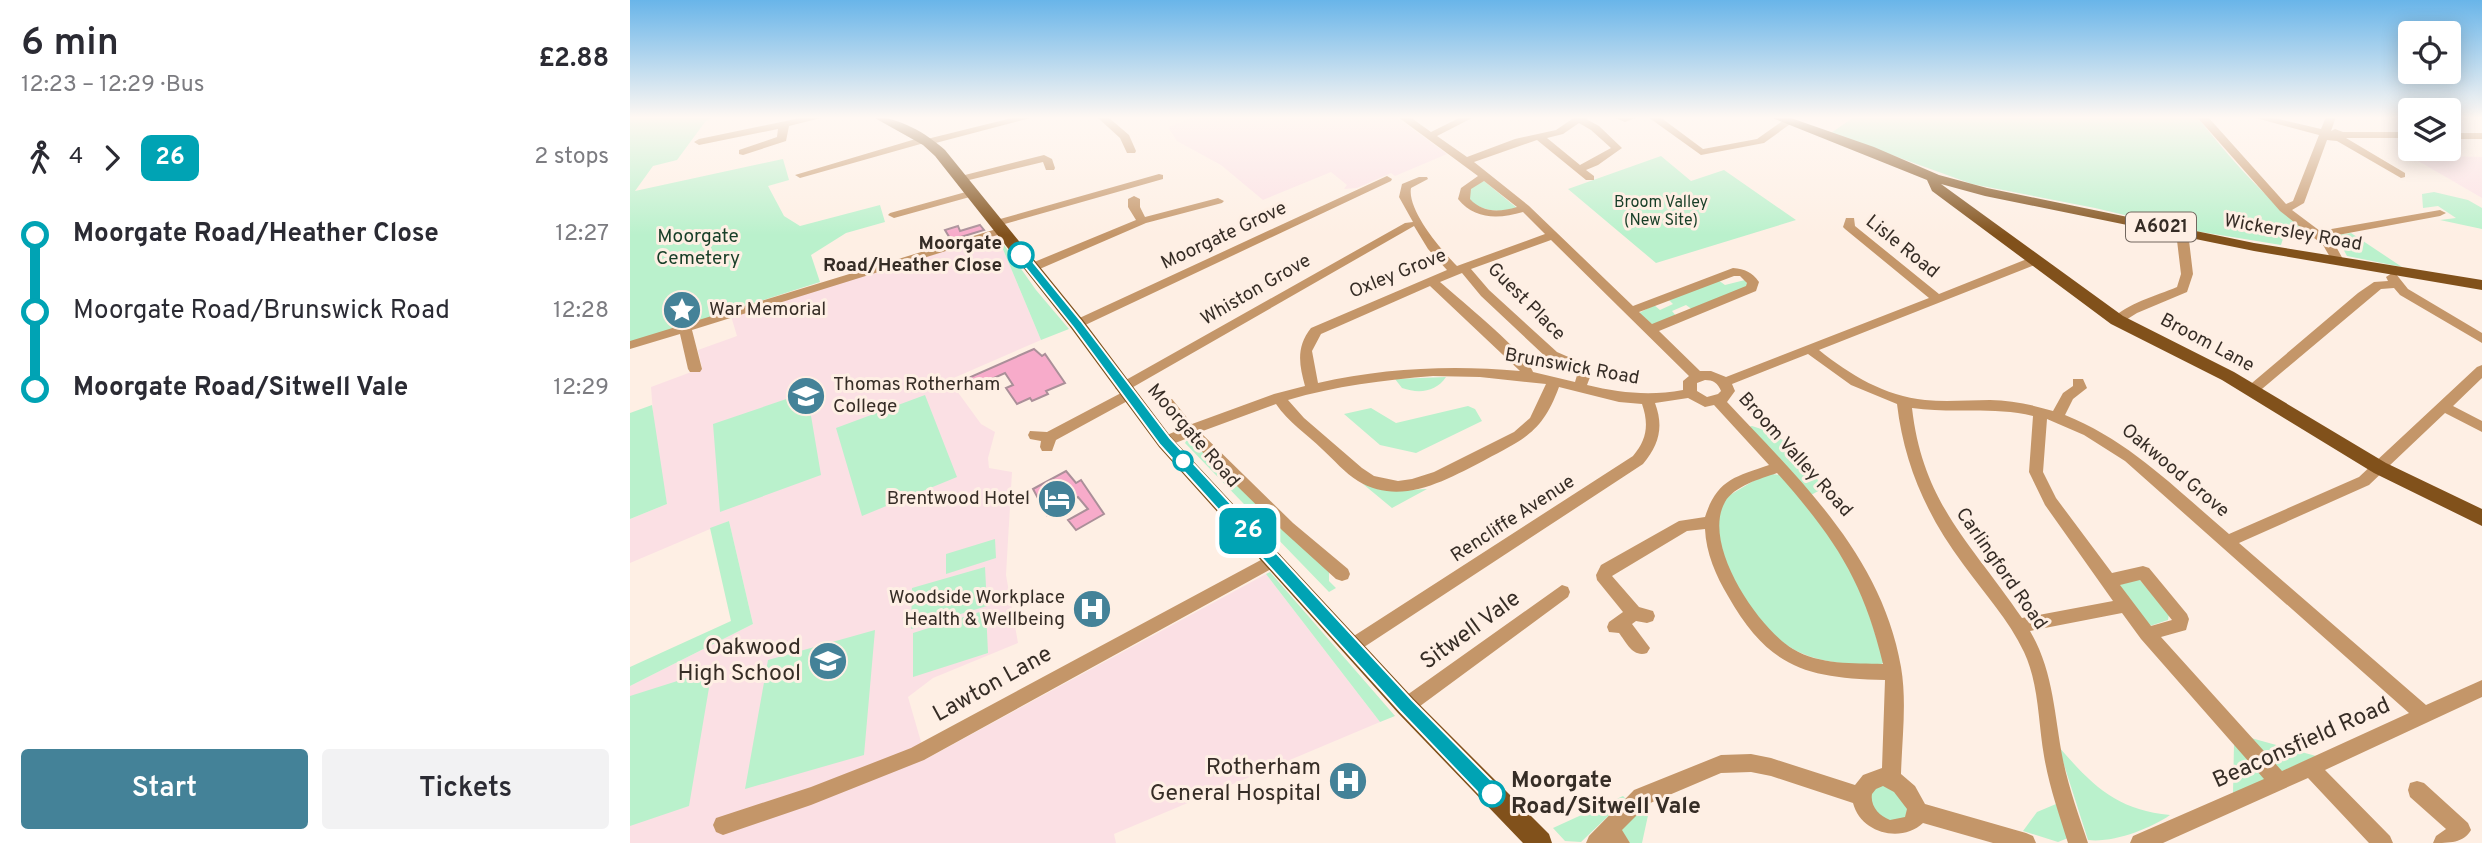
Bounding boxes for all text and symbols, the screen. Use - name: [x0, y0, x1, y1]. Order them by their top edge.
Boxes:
- text: 6 min: [21, 20, 119, 69]
- map controls: [2398, 21, 2461, 161]
- button: locate: [2398, 21, 2461, 84]
- text: £2.88: [538, 43, 609, 76]
- text: 12:23 – 12:29 · Bus: [21, 71, 205, 100]
- button: layers: [2398, 98, 2461, 161]
- icon: walk: [21, 139, 59, 177]
- icon: forward: [93, 139, 131, 177]
- text: 4: [69, 143, 83, 172]
- text: 26: [155, 143, 185, 173]
- text: 2 stops: [534, 143, 609, 172]
- park label: Broom Valley (New Site): [1614, 193, 1708, 231]
- street label: Moorgate Grove: [1157, 196, 1291, 276]
- street label: Wickersley Road: [2222, 209, 2364, 257]
- street label: Lisle Road: [1860, 210, 1944, 284]
- road number: A6021: [2126, 212, 2196, 242]
- text: Moorgate Road/Heather Close: [73, 218, 439, 251]
- text: 12:27: [555, 220, 609, 249]
- park label: Moorgate Cemetery: [656, 225, 740, 271]
- place label: Moorgate Road/Heather Close: [823, 232, 1002, 278]
- marker: Moorgate Road/Heather Close: [1008, 242, 1034, 268]
- street label: Oxley Grove: [1346, 244, 1450, 304]
- street label: Whiston Grove: [1197, 249, 1315, 331]
- street label: Guest Place: [1482, 258, 1570, 346]
- place icon: War Memorial: [661, 289, 703, 331]
- text: Moorgate Road/Brunswick Road: [73, 295, 450, 328]
- text: 12:28: [553, 297, 609, 326]
- place label: War Memorial: [709, 298, 826, 322]
- street label: Broom Lane: [2156, 308, 2258, 378]
- street label: Brunswick Road: [1503, 343, 1641, 391]
- text: Moorgate Road/Sitwell Vale: [73, 372, 408, 405]
- place label: Thomas Rotherham College: [833, 373, 1000, 419]
- text: 12:29: [553, 374, 609, 403]
- school or university icon: Thomas Rotherham College: [785, 375, 827, 417]
- street label: Moorgate Road: [1141, 379, 1245, 493]
- street label: Broom Valley Road: [1733, 388, 1857, 522]
- street label: Oakwood Grove: [2116, 419, 2234, 523]
- unlabelled marker: [1173, 451, 1193, 471]
- street label: Rencliffe Avenue: [1446, 470, 1580, 568]
- hotel icon: Brentwood Hotel: [1036, 478, 1078, 520]
- place label: Brentwood Hotel: [887, 487, 1030, 511]
- street label: Carlingford Road: [1950, 503, 2052, 635]
- line badge: 26: [1216, 508, 1280, 554]
- text: 26: [1233, 516, 1263, 546]
- street label: Sitwell Vale: [1415, 585, 1527, 677]
- place label: Woodside Workplace Health & Wellbeing: [889, 586, 1065, 632]
- hospital icon: Woodside Workplace Health & Wellbeing: [1071, 588, 1113, 630]
- place label: Oakwood High School: [678, 634, 801, 689]
- school or university icon: Oakwood High School: [807, 640, 849, 682]
- street label: Lawton Lane: [928, 640, 1058, 730]
- street label: Beaconsfield Road: [2209, 692, 2395, 796]
- button: Start: [21, 749, 308, 829]
- button: Tickets: [322, 749, 609, 829]
- place label: Rotherham General Hospital: [1150, 754, 1321, 809]
- hospital icon: Rotherham General Hospital: [1327, 760, 1369, 802]
- place label: Moorgate Road/Sitwell Vale: [1511, 767, 1701, 822]
- marker: Moorgate Road/Sitwell Vale: [1479, 781, 1505, 807]

